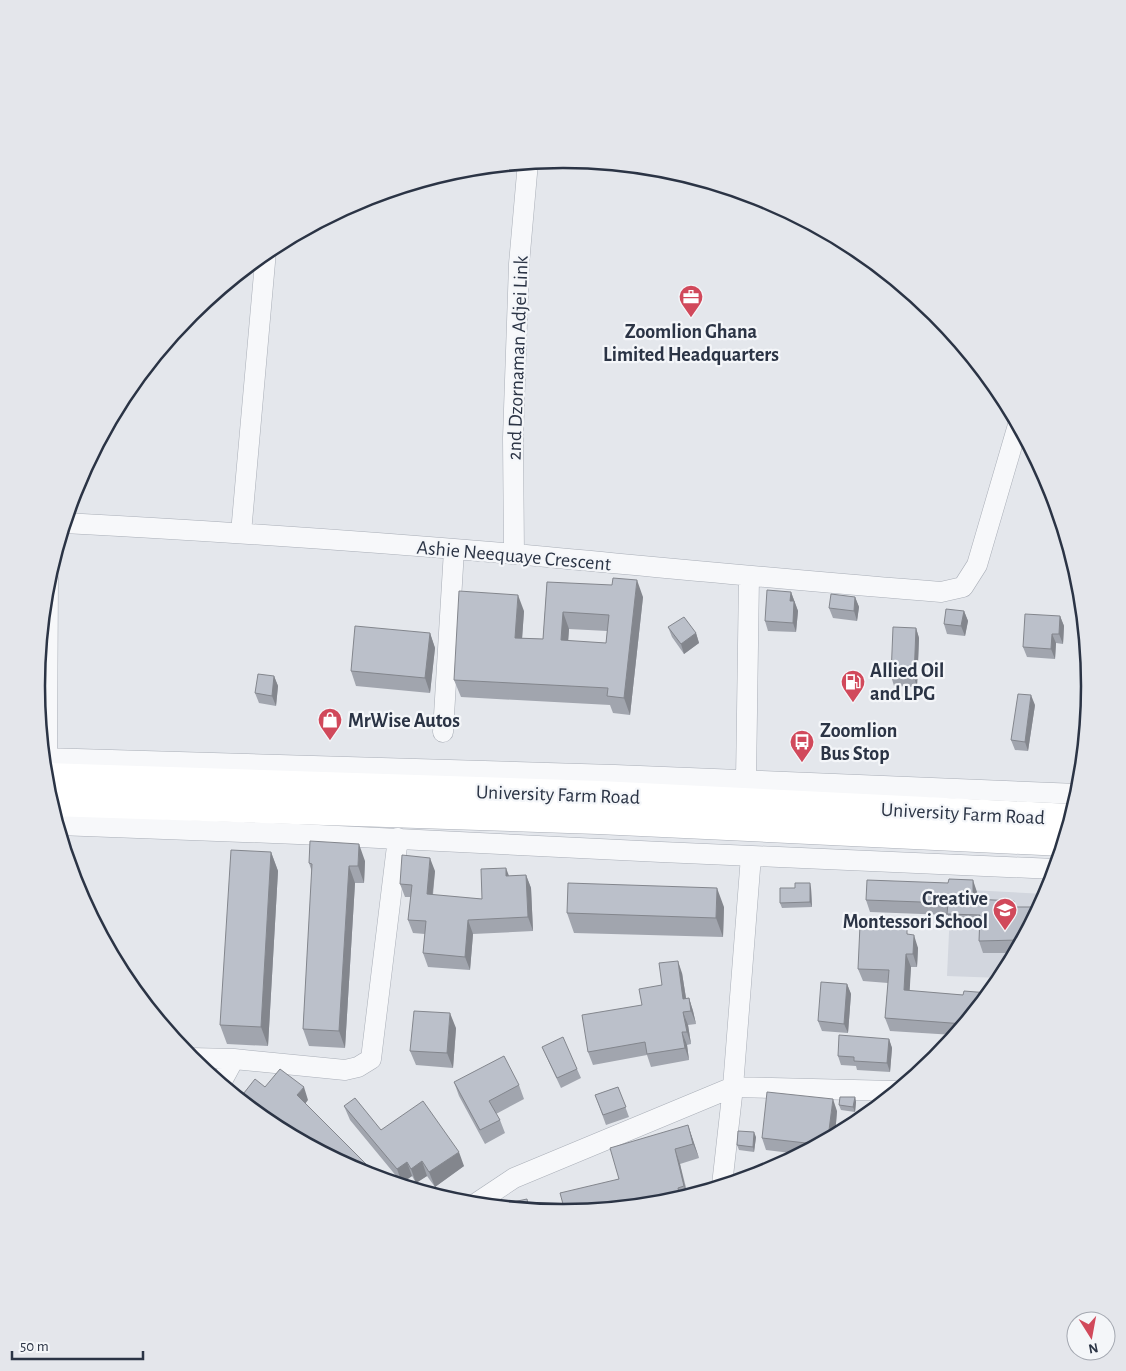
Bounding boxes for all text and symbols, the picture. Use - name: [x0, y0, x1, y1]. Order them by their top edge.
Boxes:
- street label: 2nd Dzornaman Adjei Link: [504, 255, 532, 461]
- office icon: Zoomlion Ghana Limited Headquarters: [678, 284, 704, 318]
- place label: Zoomlion Ghana Limited Headquarters: [603, 322, 779, 365]
- street label: Ashie Neequaye Crescent: [416, 538, 613, 575]
- place label: Allied Oil and LPG: [870, 661, 944, 704]
- fuel station icon: Allied Oil and LPG: [840, 669, 866, 703]
- shop icon: MrWise Autos: [317, 707, 343, 741]
- place label: MrWise Autos: [348, 711, 460, 731]
- place label: Zoomlion Bus Stop: [820, 721, 897, 764]
- bus stop icon: Zoomlion Bus Stop: [789, 729, 815, 763]
- street label: University Farm Road: [476, 782, 640, 808]
- street label: University Farm Road: [880, 800, 1045, 828]
- place label: Creative Montessori School: [843, 889, 988, 932]
- school or university icon: Creative Montessori School: [992, 897, 1018, 931]
- north arrow: [1066, 1311, 1116, 1361]
- scale bar: [12, 1328, 144, 1360]
- text: 50 m: [20, 1339, 49, 1354]
- text: N: [1087, 1340, 1099, 1356]

